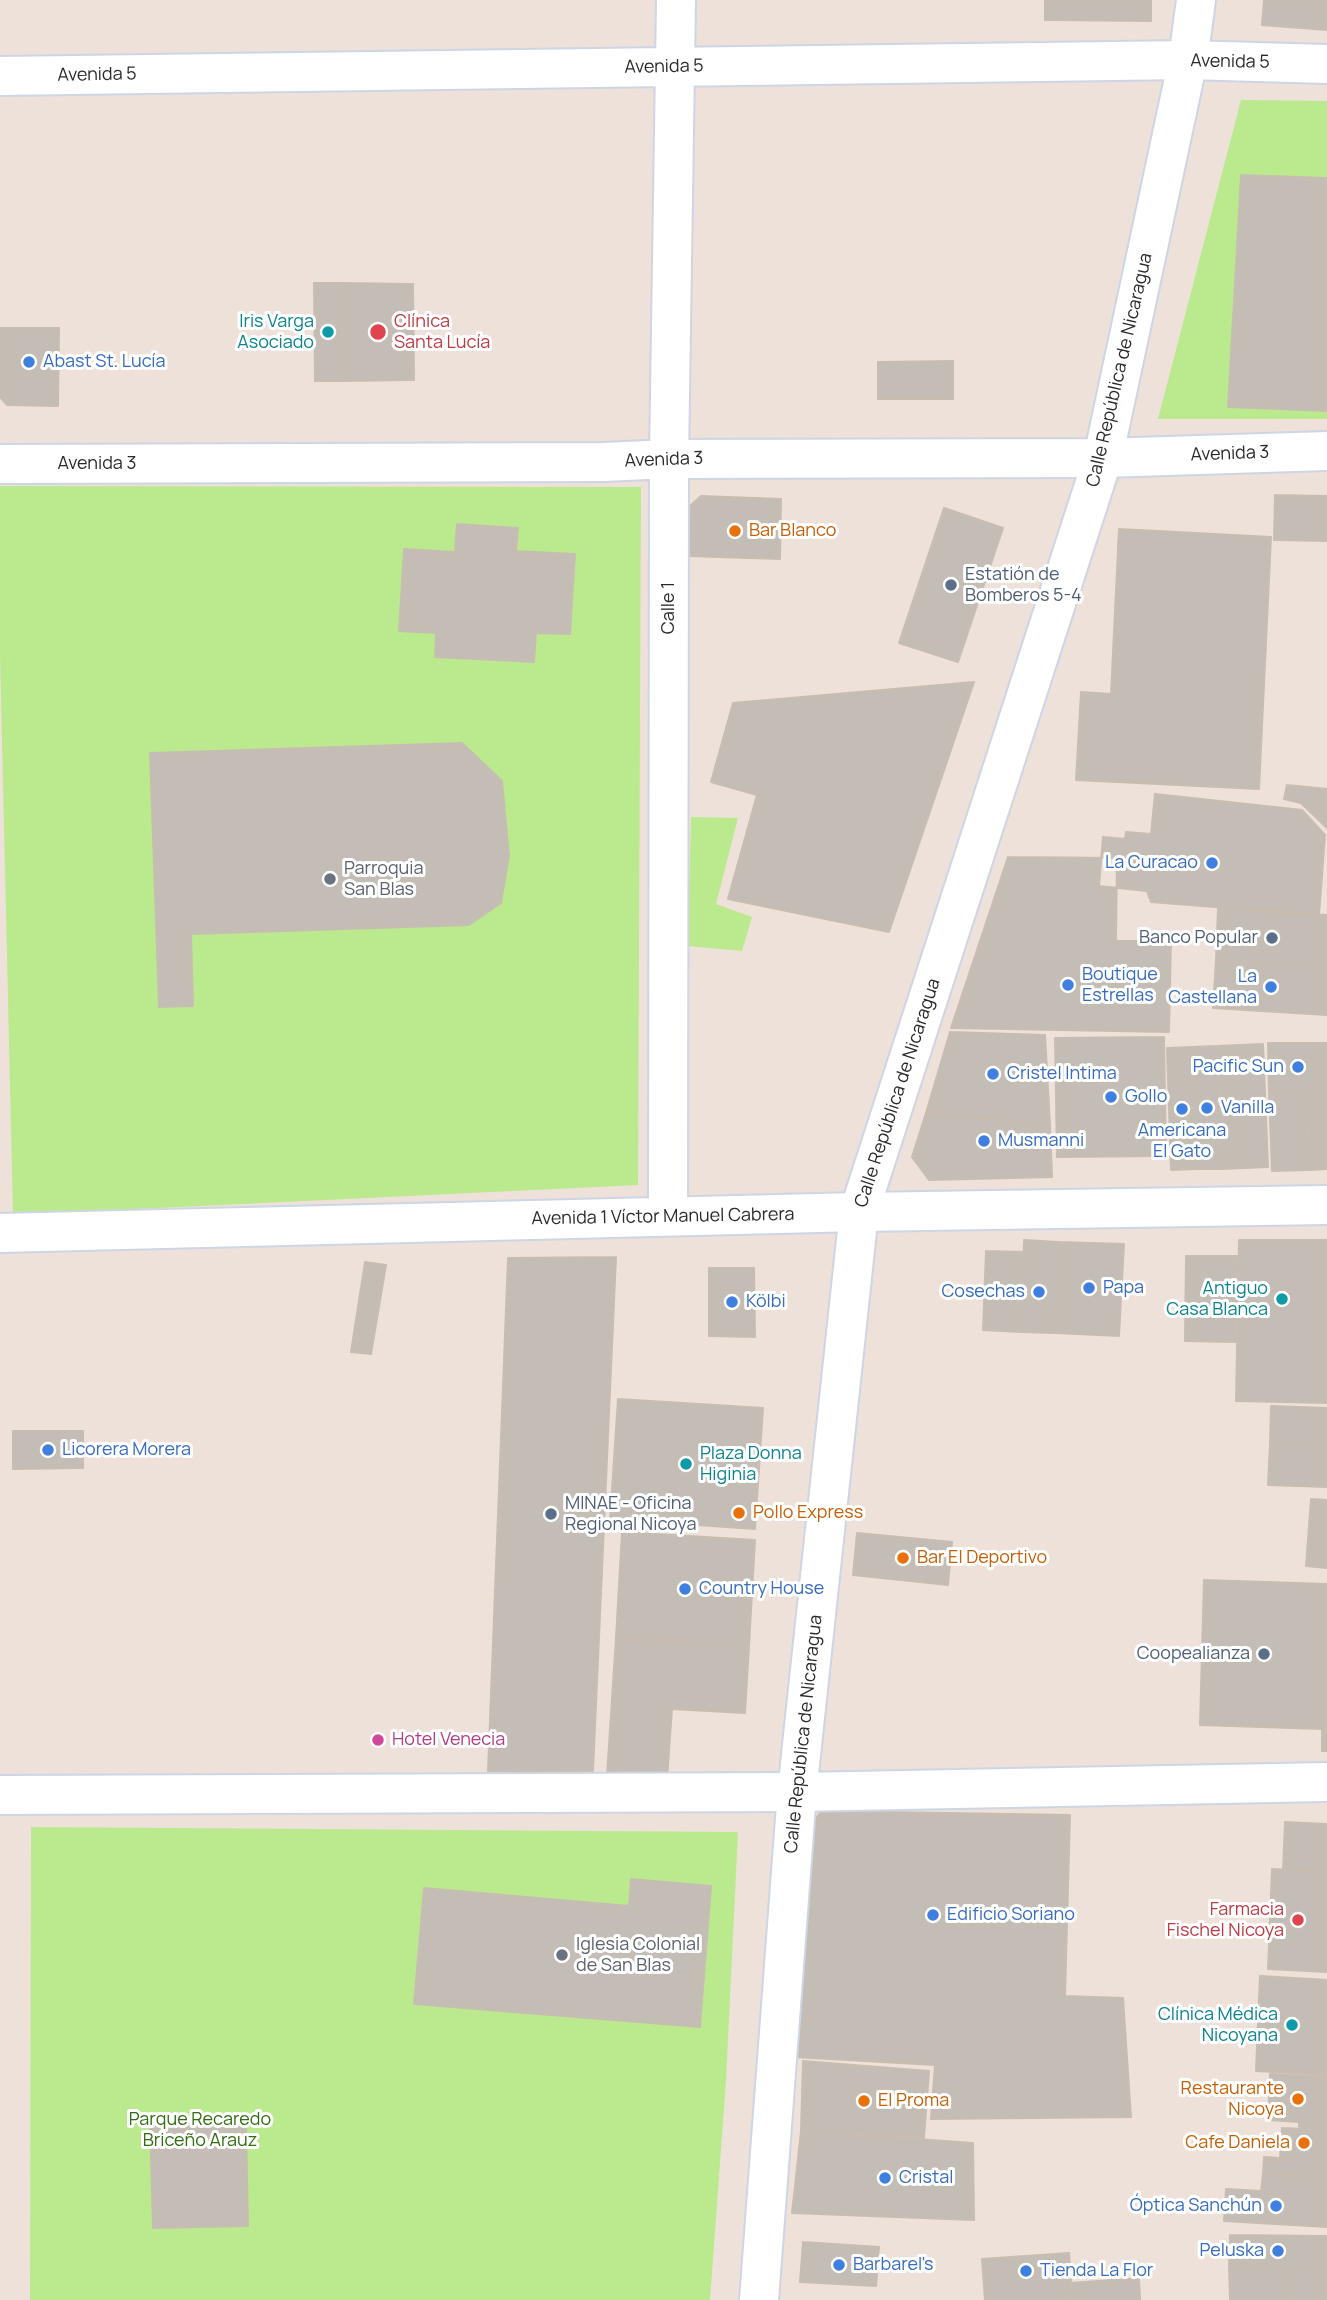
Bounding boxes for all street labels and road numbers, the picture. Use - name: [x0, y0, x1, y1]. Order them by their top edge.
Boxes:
- street label: Avenida 5: [1190, 51, 1270, 73]
- street label: Avenida 5: [624, 56, 704, 78]
- street label: Avenida 5: [57, 64, 137, 86]
- street label: Calle República de Nicaragua: [1083, 251, 1157, 489]
- street label: Avenida 3: [1190, 442, 1270, 466]
- street label: Avenida 3: [624, 448, 704, 472]
- street label: Avenida 3: [58, 453, 136, 475]
- street label: Calle 1: [658, 582, 680, 634]
- street label: Calle República de Nicaragua: [851, 976, 945, 1210]
- street label: Avenida 1 Víctor Manuel Cabrera: [531, 1204, 795, 1230]
- street label: Calle República de Nicaragua: [781, 1614, 827, 1854]

